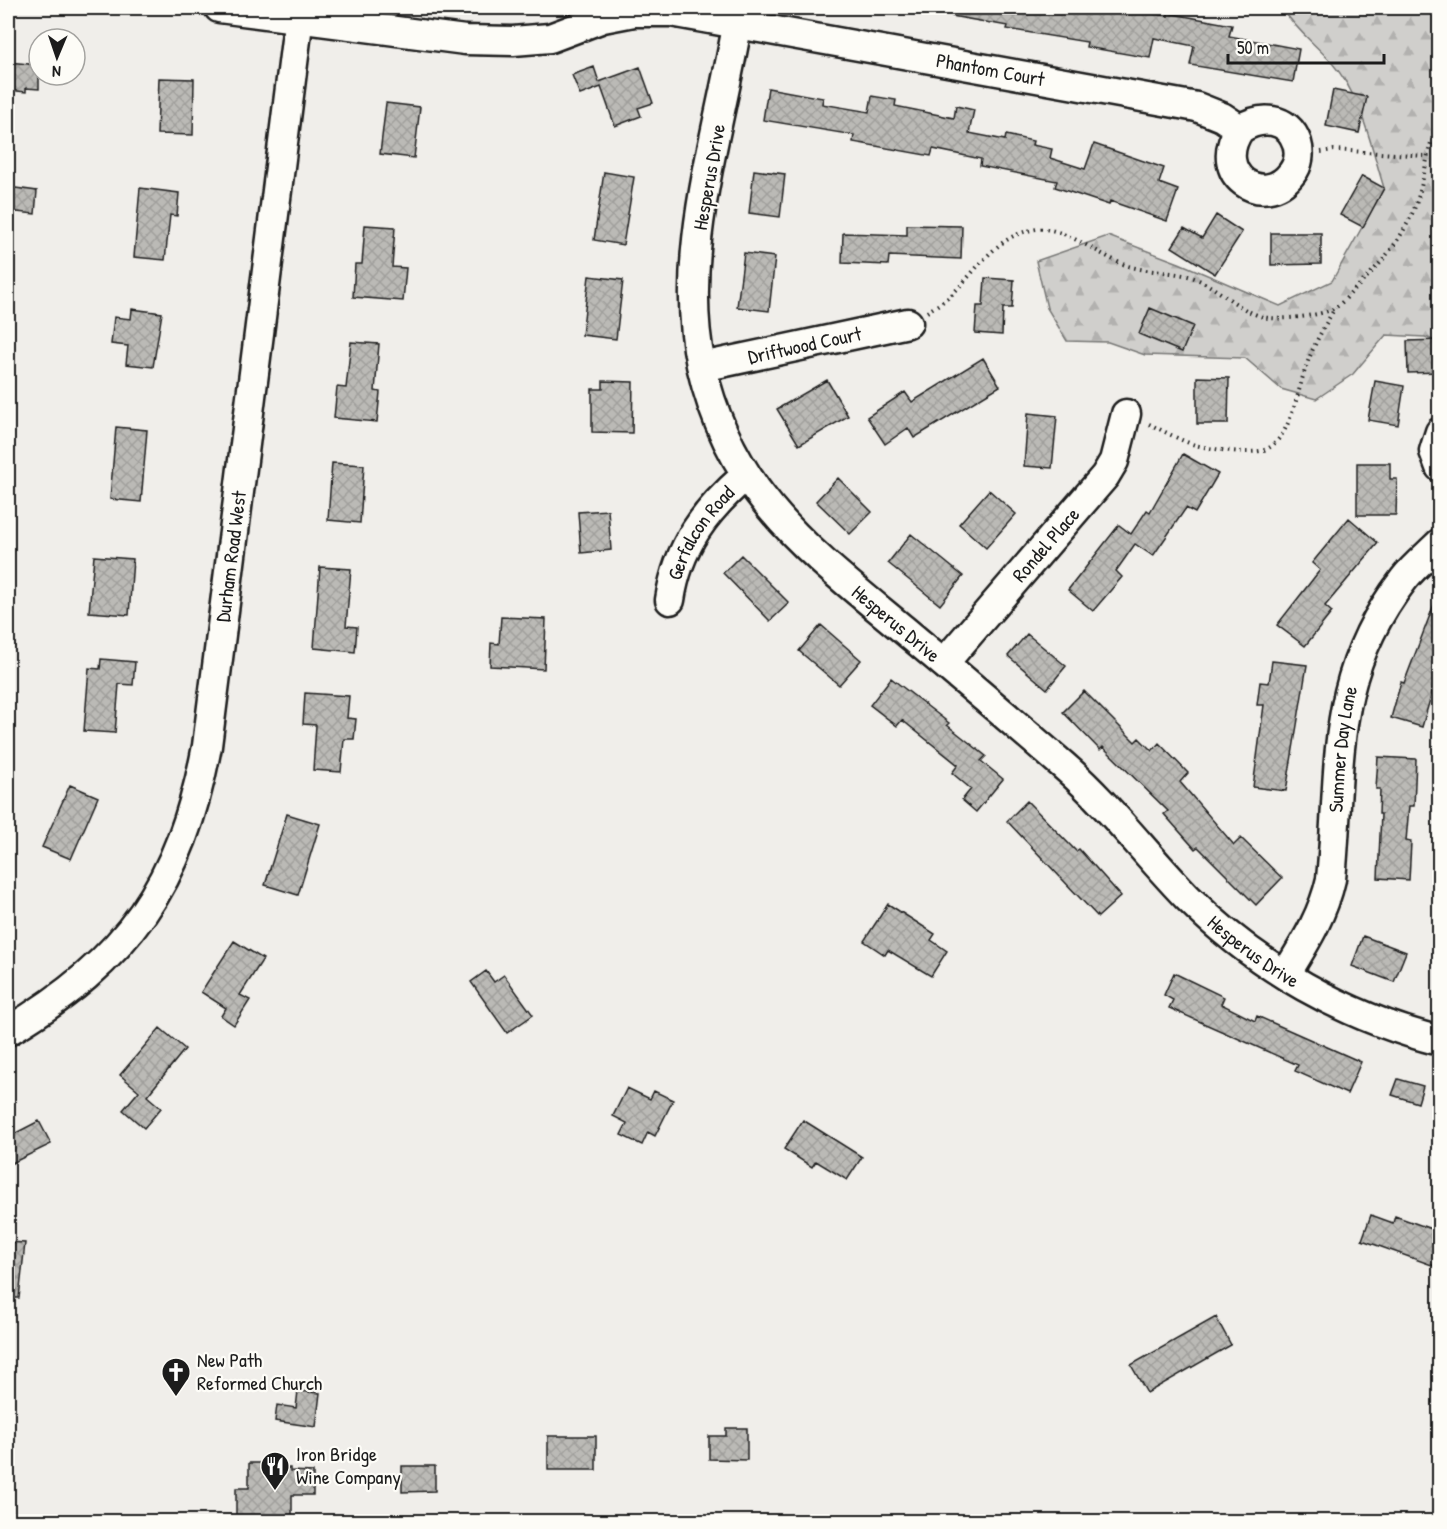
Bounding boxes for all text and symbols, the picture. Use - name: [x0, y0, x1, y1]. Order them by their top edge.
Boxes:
- north arrow: [27, 27, 87, 87]
- scale bar: [1228, 27, 1384, 65]
- text: 50 m: [1237, 35, 1269, 60]
- street label: Phantom Court: [934, 46, 1048, 92]
- text: N: [51, 61, 61, 83]
- street label: Hesperus Drive: [686, 122, 731, 232]
- street label: Driftwood Court: [745, 319, 865, 370]
- street label: Gerfalcon Road: [661, 479, 740, 583]
- street label: Durham Road West: [209, 488, 252, 624]
- street label: Rondel Place: [1006, 501, 1085, 588]
- street label: Hesperus Drive: [846, 578, 946, 668]
- street label: Summer Day Lane: [1322, 683, 1363, 813]
- street label: Hesperus Drive: [1202, 909, 1304, 993]
- place label: New Path Reformed Church: [197, 1346, 322, 1396]
- church icon: New Path Reformed Church: [160, 1356, 192, 1398]
- place label: Iron Bridge Wine Company: [296, 1440, 401, 1490]
- restaurant icon: Iron Bridge Wine Company: [259, 1450, 291, 1492]

